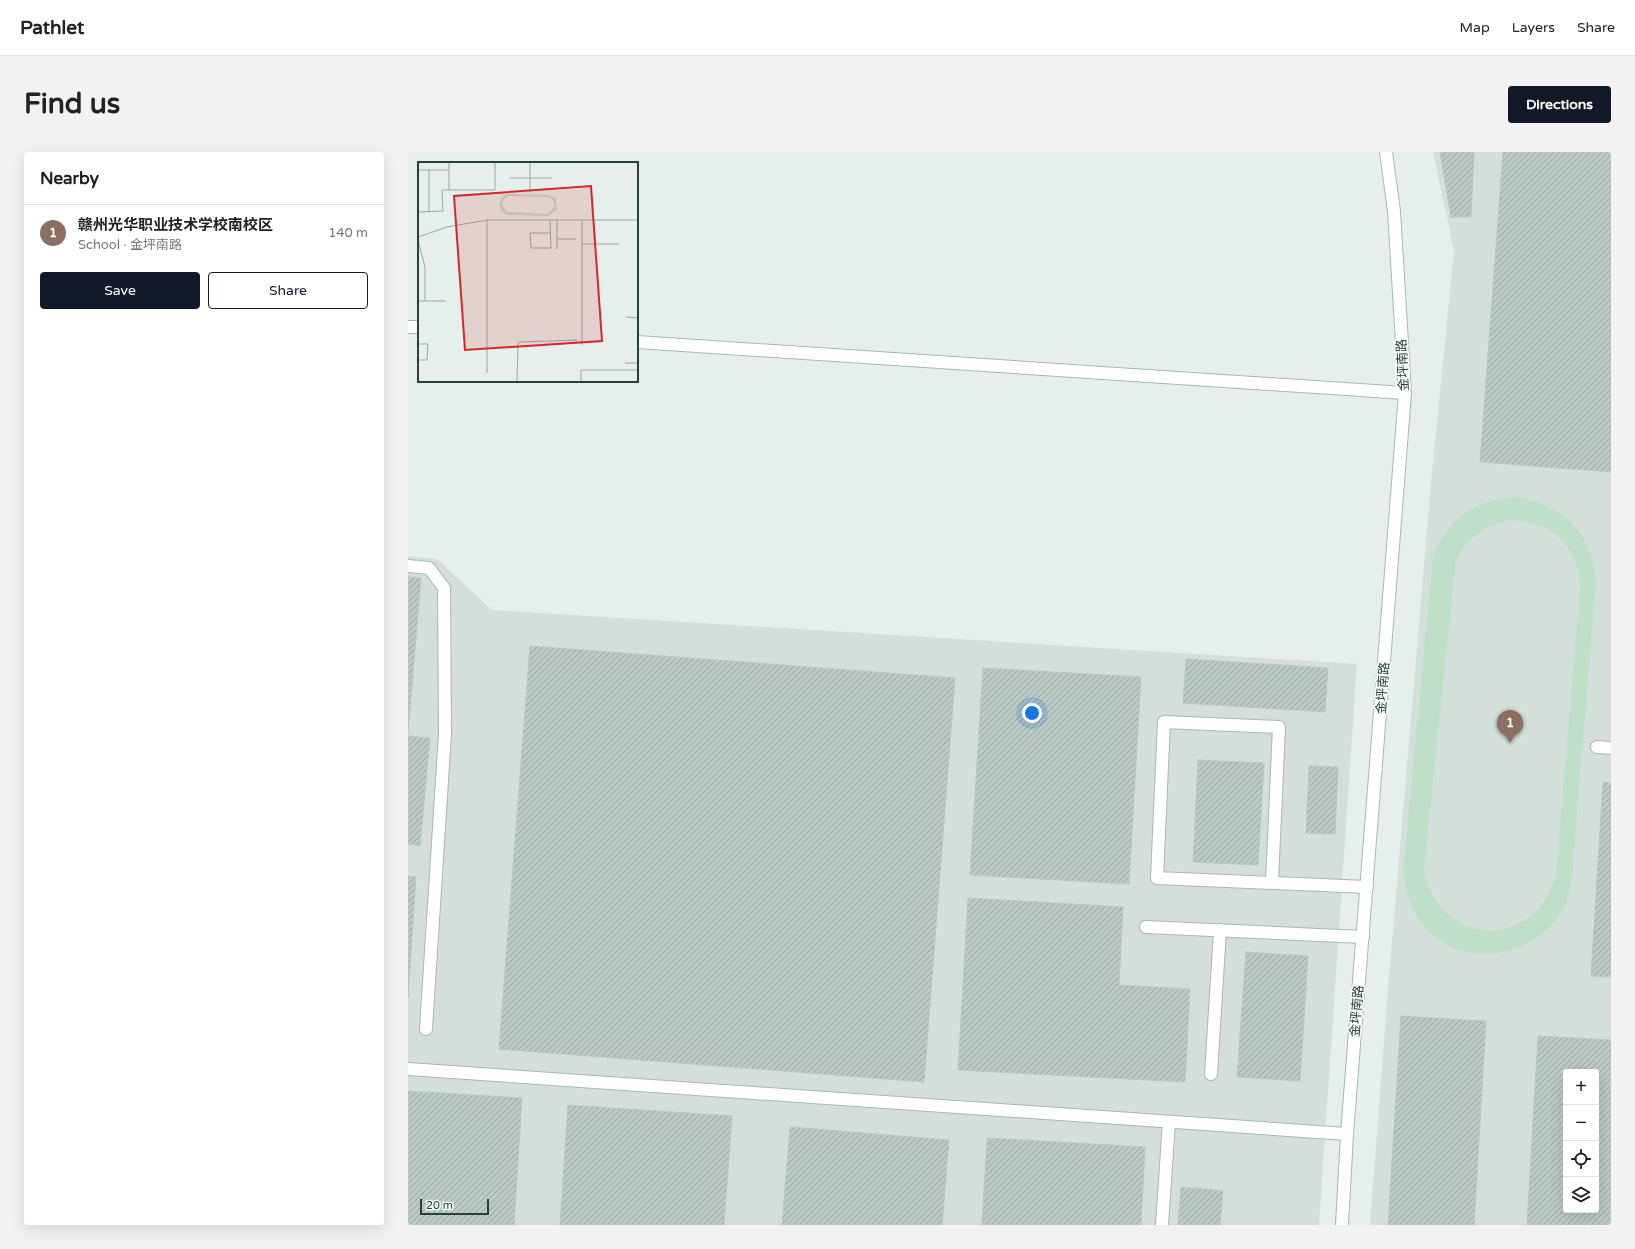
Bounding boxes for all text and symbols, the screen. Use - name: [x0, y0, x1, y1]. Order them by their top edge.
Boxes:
- text: Pathlet: [20, 17, 84, 39]
- text: Map: [1460, 19, 1490, 36]
- text: Layers: [1512, 19, 1555, 36]
- text: Share: [1577, 19, 1615, 36]
- button: Directions: [1508, 86, 1611, 123]
- text: Find us: [24, 87, 120, 121]
- inset map: [418, 162, 638, 382]
- text: Nearby: [40, 168, 99, 189]
- text: 赣州光华职业技术学校南校区: [78, 216, 273, 234]
- text: 1: [49, 225, 57, 241]
- text: 140 m: [328, 225, 368, 241]
- text: School · 金坪南路: [78, 237, 182, 253]
- button: Save: [40, 272, 200, 309]
- button: Share: [208, 272, 368, 309]
- street label: 金坪南路: [1394, 339, 1412, 391]
- street label: 金坪南路: [1373, 661, 1393, 715]
- your location: [1022, 703, 1042, 723]
- pin: 1: [1497, 710, 1523, 743]
- street label: 金坪南路: [1347, 984, 1367, 1038]
- map controls: [1563, 1069, 1599, 1213]
- button: +: [1563, 1069, 1599, 1105]
- button: −: [1563, 1105, 1599, 1141]
- button: locate: [1563, 1141, 1599, 1177]
- button: layers: [1563, 1177, 1599, 1213]
- scale bar: [420, 1197, 489, 1216]
- text: 20 m: [426, 1199, 453, 1212]

